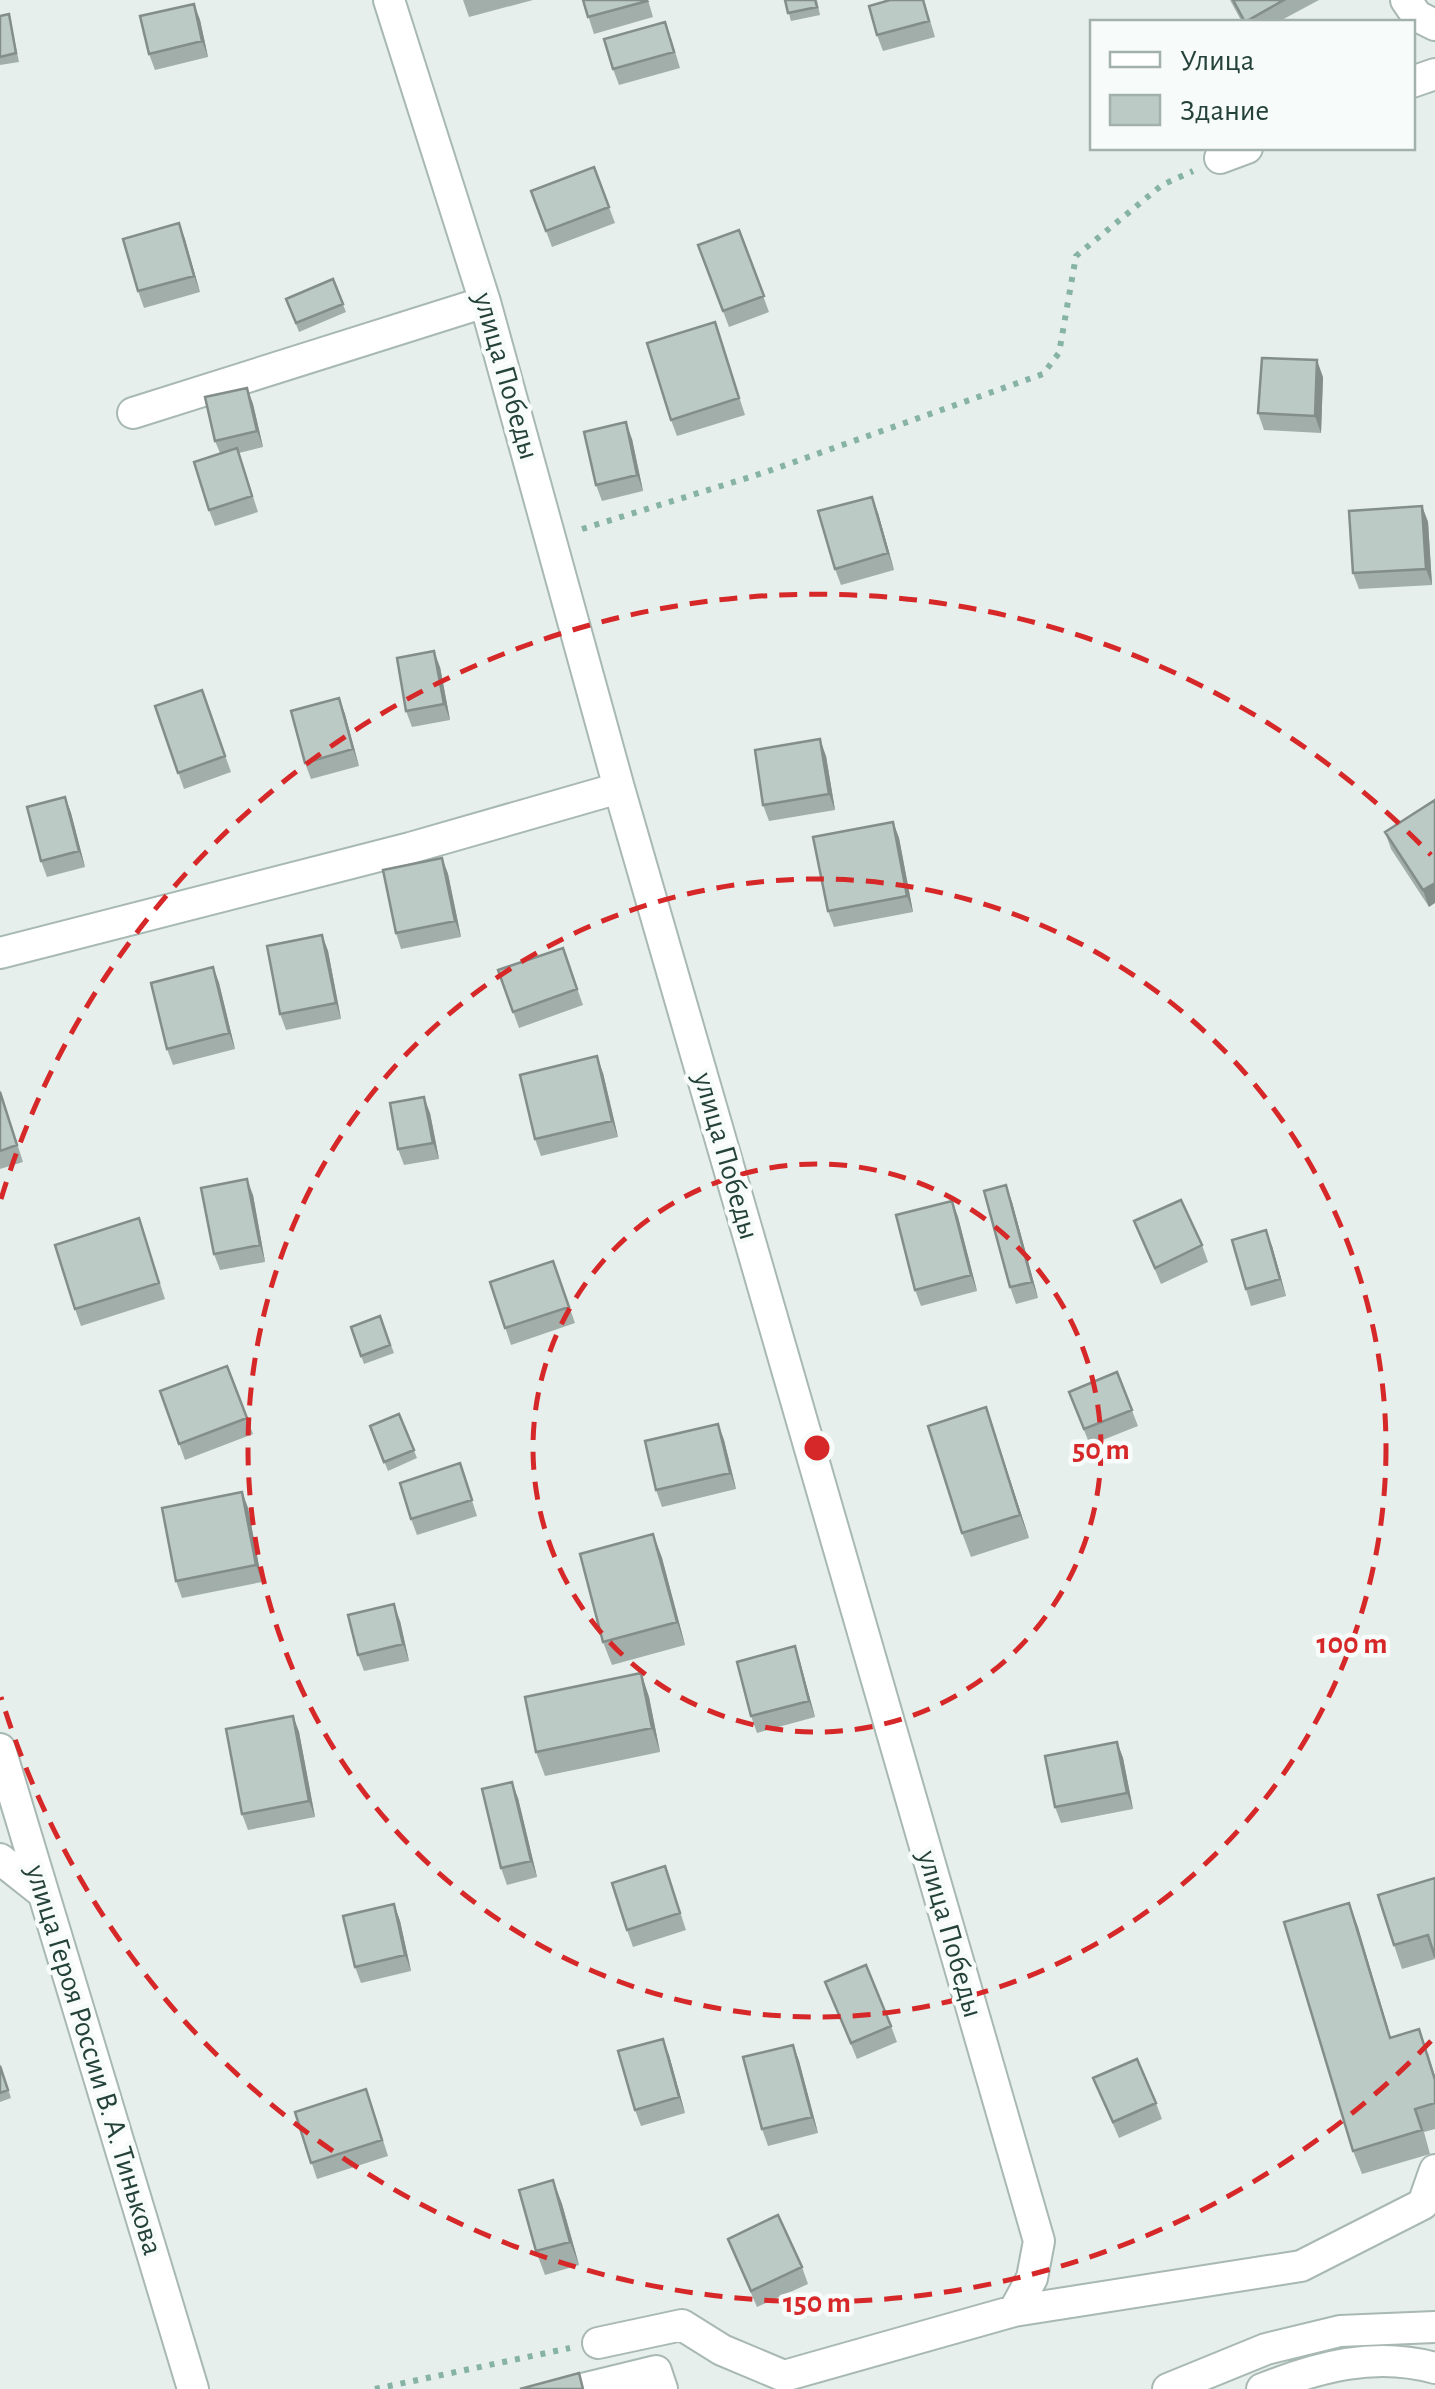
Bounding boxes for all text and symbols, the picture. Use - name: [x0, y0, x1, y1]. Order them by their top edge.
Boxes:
- legend: [1090, 20, 1415, 150]
- text: Улица: [1180, 46, 1255, 76]
- text: Здание: [1180, 96, 1269, 126]
- street label: улица Победы: [468, 288, 544, 463]
- street label: улица Победы: [688, 1068, 764, 1243]
- centre of rings: [799, 1430, 835, 1466]
- text: 50 m: [1072, 1435, 1130, 1465]
- text: 100 m: [1317, 1629, 1387, 1659]
- street label: улица Победы: [912, 1846, 988, 2021]
- street label: улица Героя России В. А. Тинькова: [20, 1861, 168, 2259]
- text: 150 m: [783, 2288, 851, 2318]

